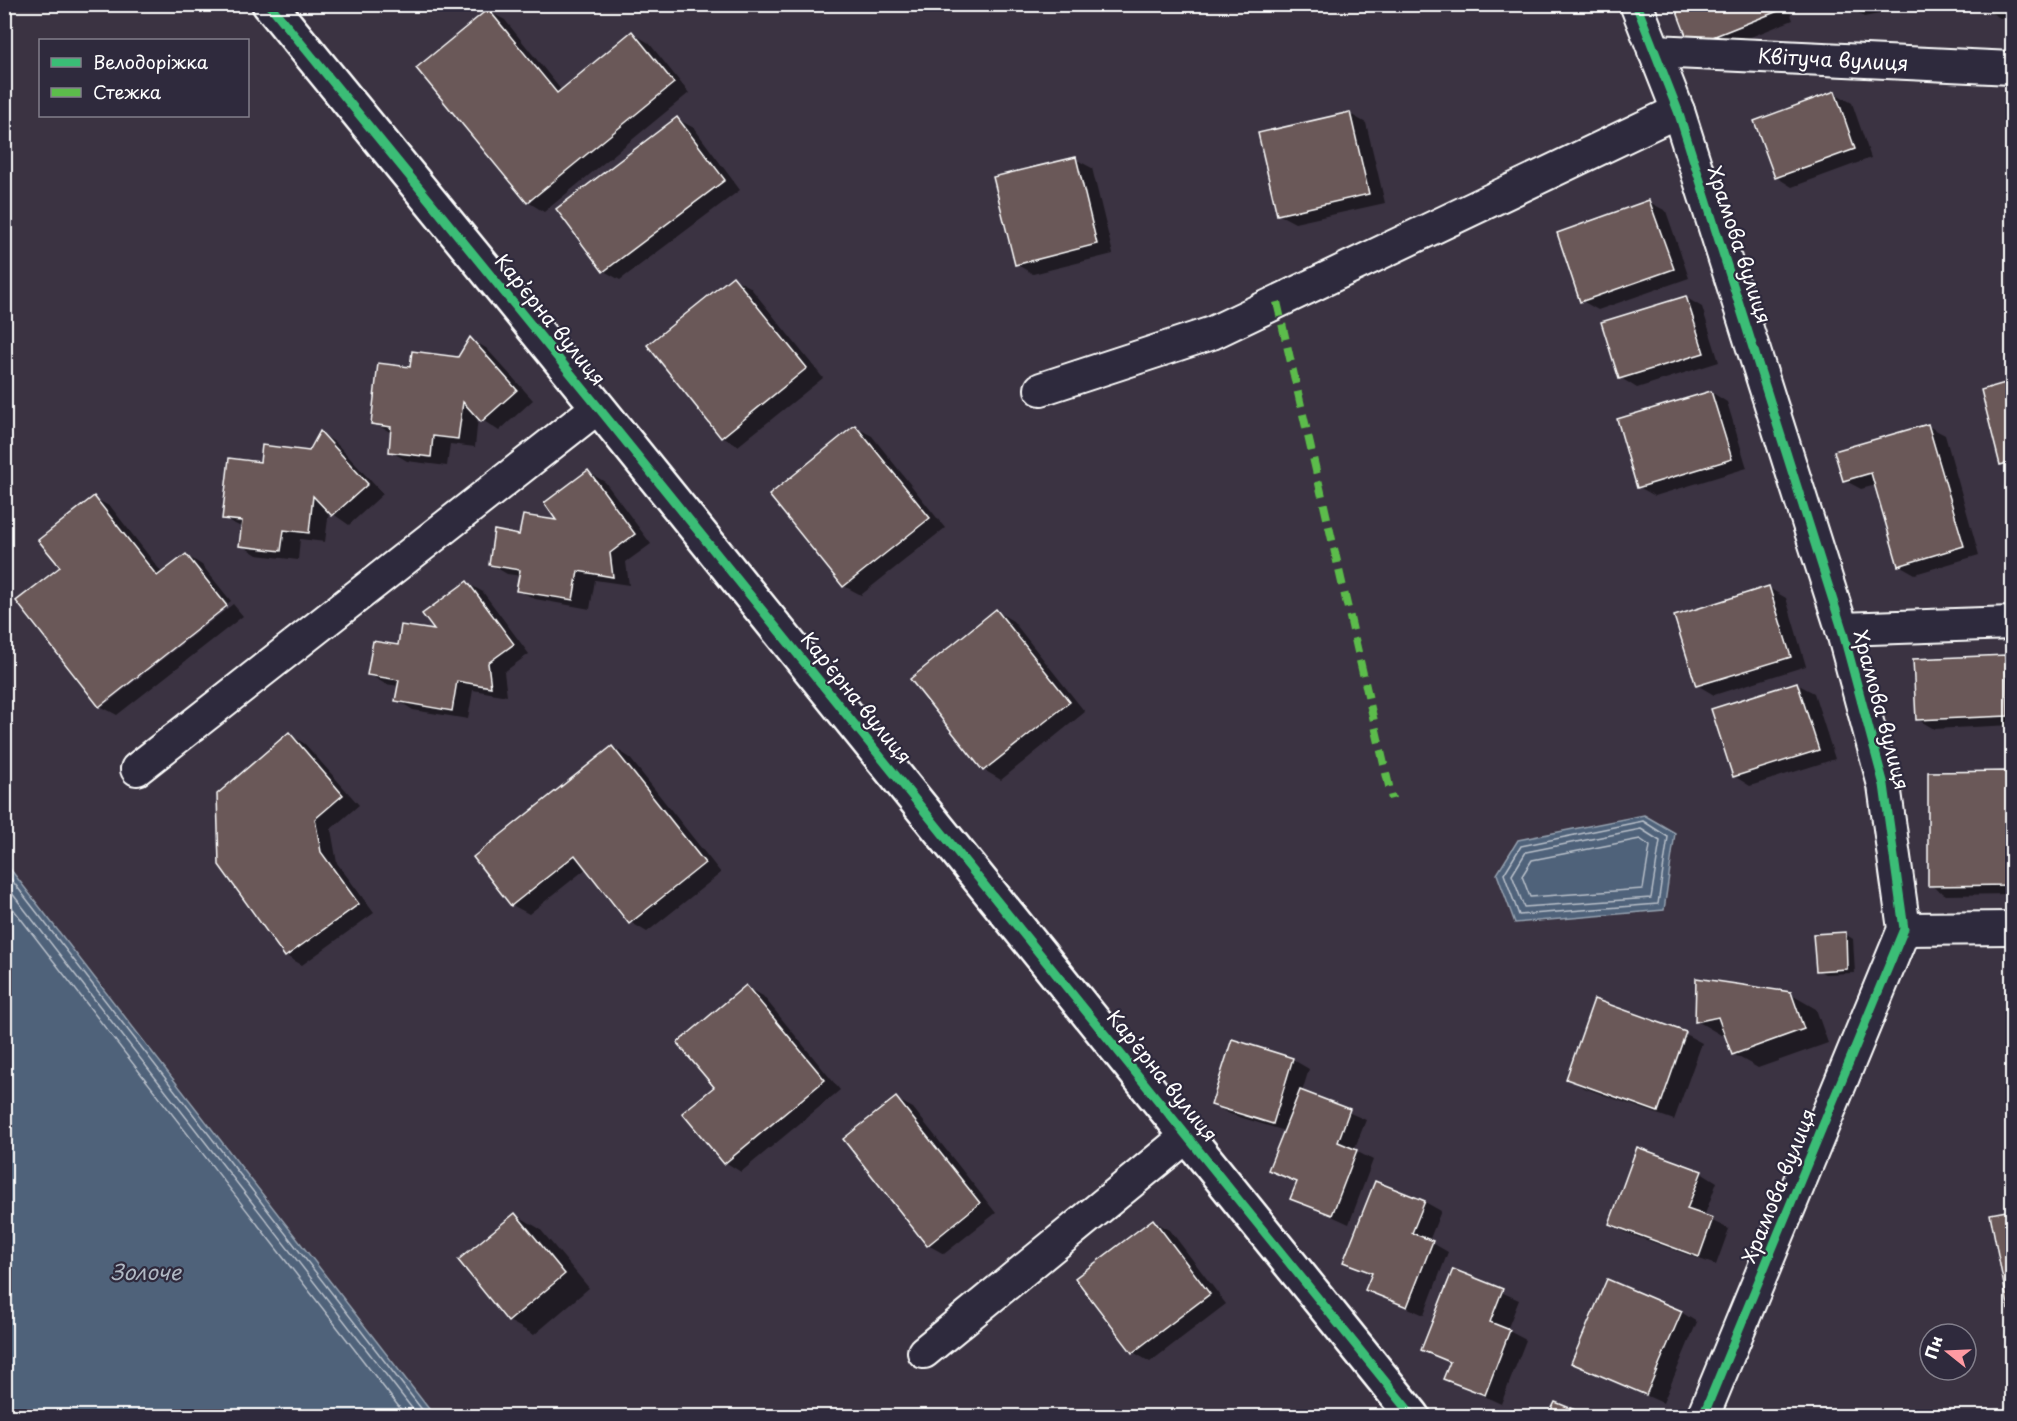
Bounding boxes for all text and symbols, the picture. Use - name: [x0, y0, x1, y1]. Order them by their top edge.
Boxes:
- legend: [39, 39, 249, 117]
- street label: Квітуча вулиця: [1757, 40, 1909, 78]
- text: Велодоріжка: [93, 48, 209, 75]
- text: Стежка: [93, 78, 162, 105]
- street label: Храмова вулиця: [1700, 162, 1780, 327]
- street label: Карʼєрна вулиця: [488, 247, 613, 392]
- street label: Карʼєрна вулиця: [794, 625, 919, 770]
- street label: Храмова вулиця: [1846, 626, 1918, 793]
- street label: Карʼєрна вулиця: [1100, 1003, 1225, 1148]
- street label: Храмова вулиця: [1733, 1104, 1823, 1267]
- water label: Золоче: [111, 1255, 183, 1287]
- north arrow: [1918, 1322, 1978, 1382]
- text: Пн: [1918, 1332, 1948, 1362]

